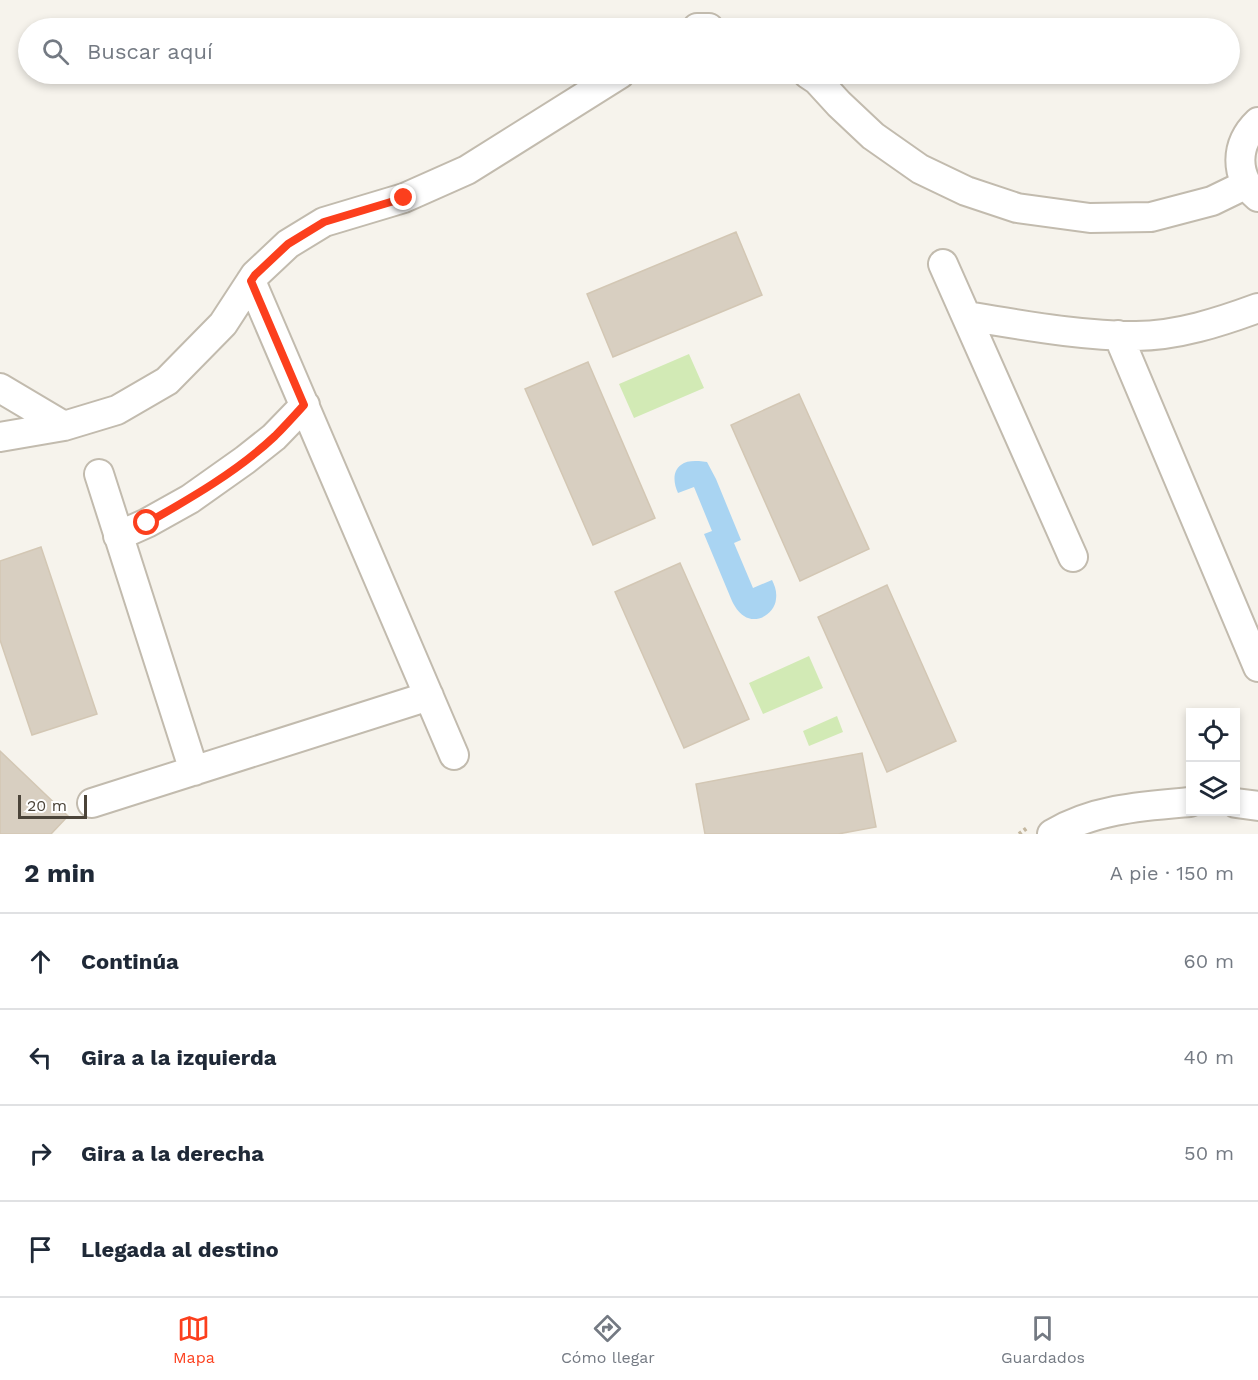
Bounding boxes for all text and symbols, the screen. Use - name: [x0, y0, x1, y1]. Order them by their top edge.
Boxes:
- search box: [18, 18, 1240, 84]
- icon: search: [39, 35, 72, 68]
- text: Buscar aquí: [87, 39, 213, 64]
- route end: [390, 184, 416, 210]
- route start: [133, 509, 159, 535]
- map controls: [1186, 708, 1240, 816]
- button: locate: [1186, 708, 1240, 762]
- button: layers: [1186, 762, 1240, 816]
- scale bar: [18, 792, 87, 820]
- text: 20 m: [27, 796, 67, 815]
- text: 2 min: [24, 858, 95, 888]
- text: A pie · 150 m: [1110, 861, 1234, 885]
- icon: ahead: [24, 945, 57, 978]
- text: Continúa: [81, 949, 179, 974]
- text: 60 m: [1184, 949, 1234, 973]
- icon: left: [24, 1041, 57, 1074]
- text: Gira a la izquierda: [81, 1045, 277, 1070]
- text: 40 m: [1183, 1045, 1234, 1069]
- icon: right: [24, 1137, 57, 1170]
- text: Gira a la derecha: [81, 1141, 264, 1166]
- text: 50 m: [1184, 1141, 1234, 1165]
- icon: arrive: [24, 1233, 57, 1266]
- text: Llegada al destino: [81, 1237, 279, 1262]
- tab: Mapa: [173, 1312, 215, 1367]
- tab: Cómo llegar: [561, 1312, 655, 1367]
- tab: Guardados: [1001, 1312, 1085, 1367]

